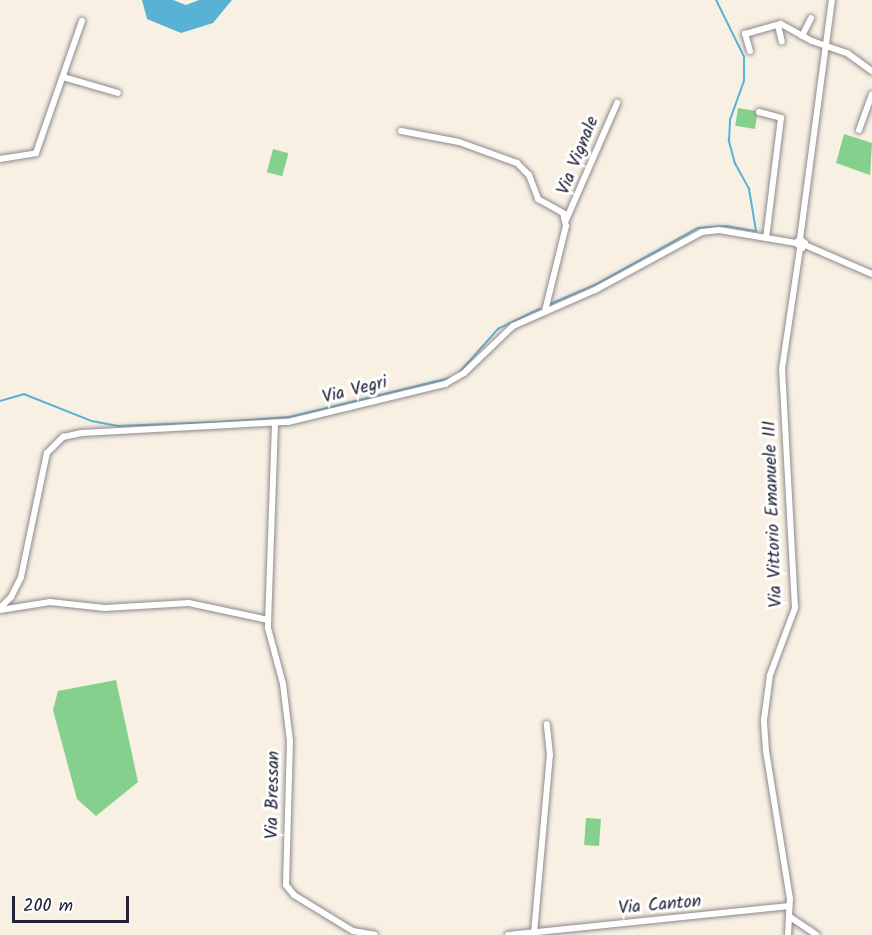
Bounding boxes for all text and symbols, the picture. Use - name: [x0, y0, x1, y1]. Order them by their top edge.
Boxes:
- street label: Via Vignale: [554, 114, 604, 198]
- street label: Via Vegri: [320, 373, 390, 409]
- street label: Via Vittorio Emanuele III: [760, 420, 788, 608]
- street label: Via Bressan: [262, 751, 286, 839]
- scale bar: [15, 884, 132, 922]
- text: 200 m: [23, 892, 73, 921]
- street label: Via Canton: [618, 892, 702, 920]

